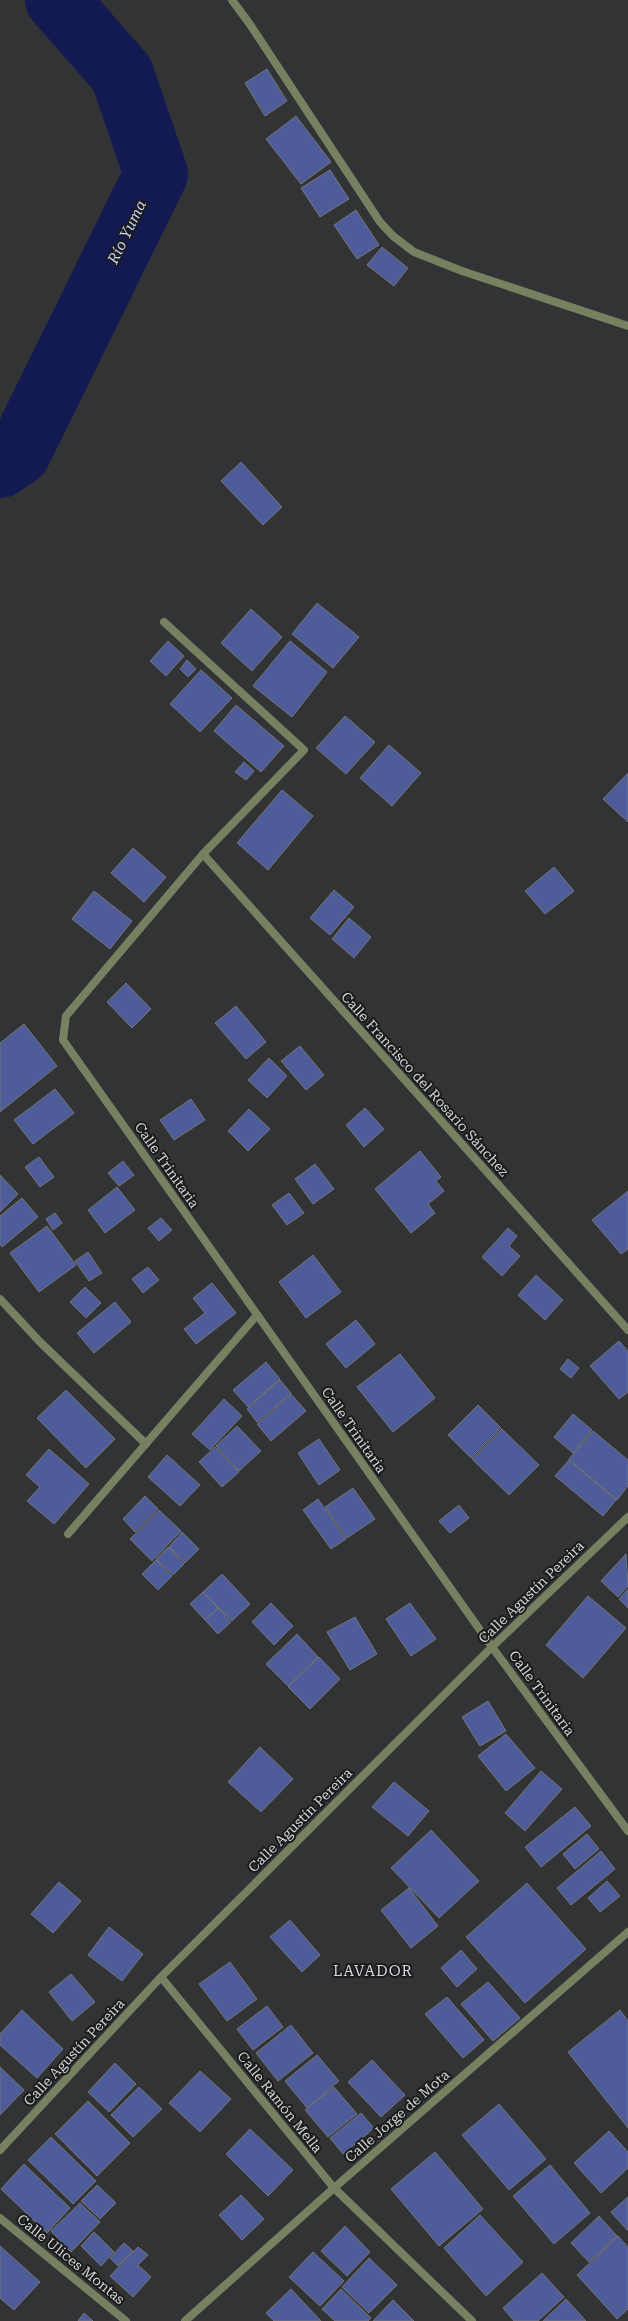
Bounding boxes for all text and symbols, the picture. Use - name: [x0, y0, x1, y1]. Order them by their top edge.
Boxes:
- water label: Río Yuma: [104, 197, 150, 268]
- street label: Calle Francisco del Rosario Sánchez: [338, 989, 512, 1180]
- street label: Calle Trinitaria: [131, 1119, 203, 1211]
- street label: Calle Trinitaria: [318, 1384, 390, 1476]
- street label: Calle Agustín Pereira: [475, 1537, 587, 1647]
- street label: Calle Trinitaria: [506, 1647, 578, 1739]
- street label: Calle Agustín Pereira: [245, 1764, 356, 1875]
- district label: LAVADOR: [333, 1962, 413, 1980]
- street label: Calle Agustín Pereira: [20, 1995, 128, 2109]
- street label: Calle Ramón Mella: [234, 2048, 326, 2156]
- street label: Calle Jorge de Mota: [342, 2066, 453, 2166]
- street label: Calle Ulices Montas: [14, 2211, 128, 2307]

